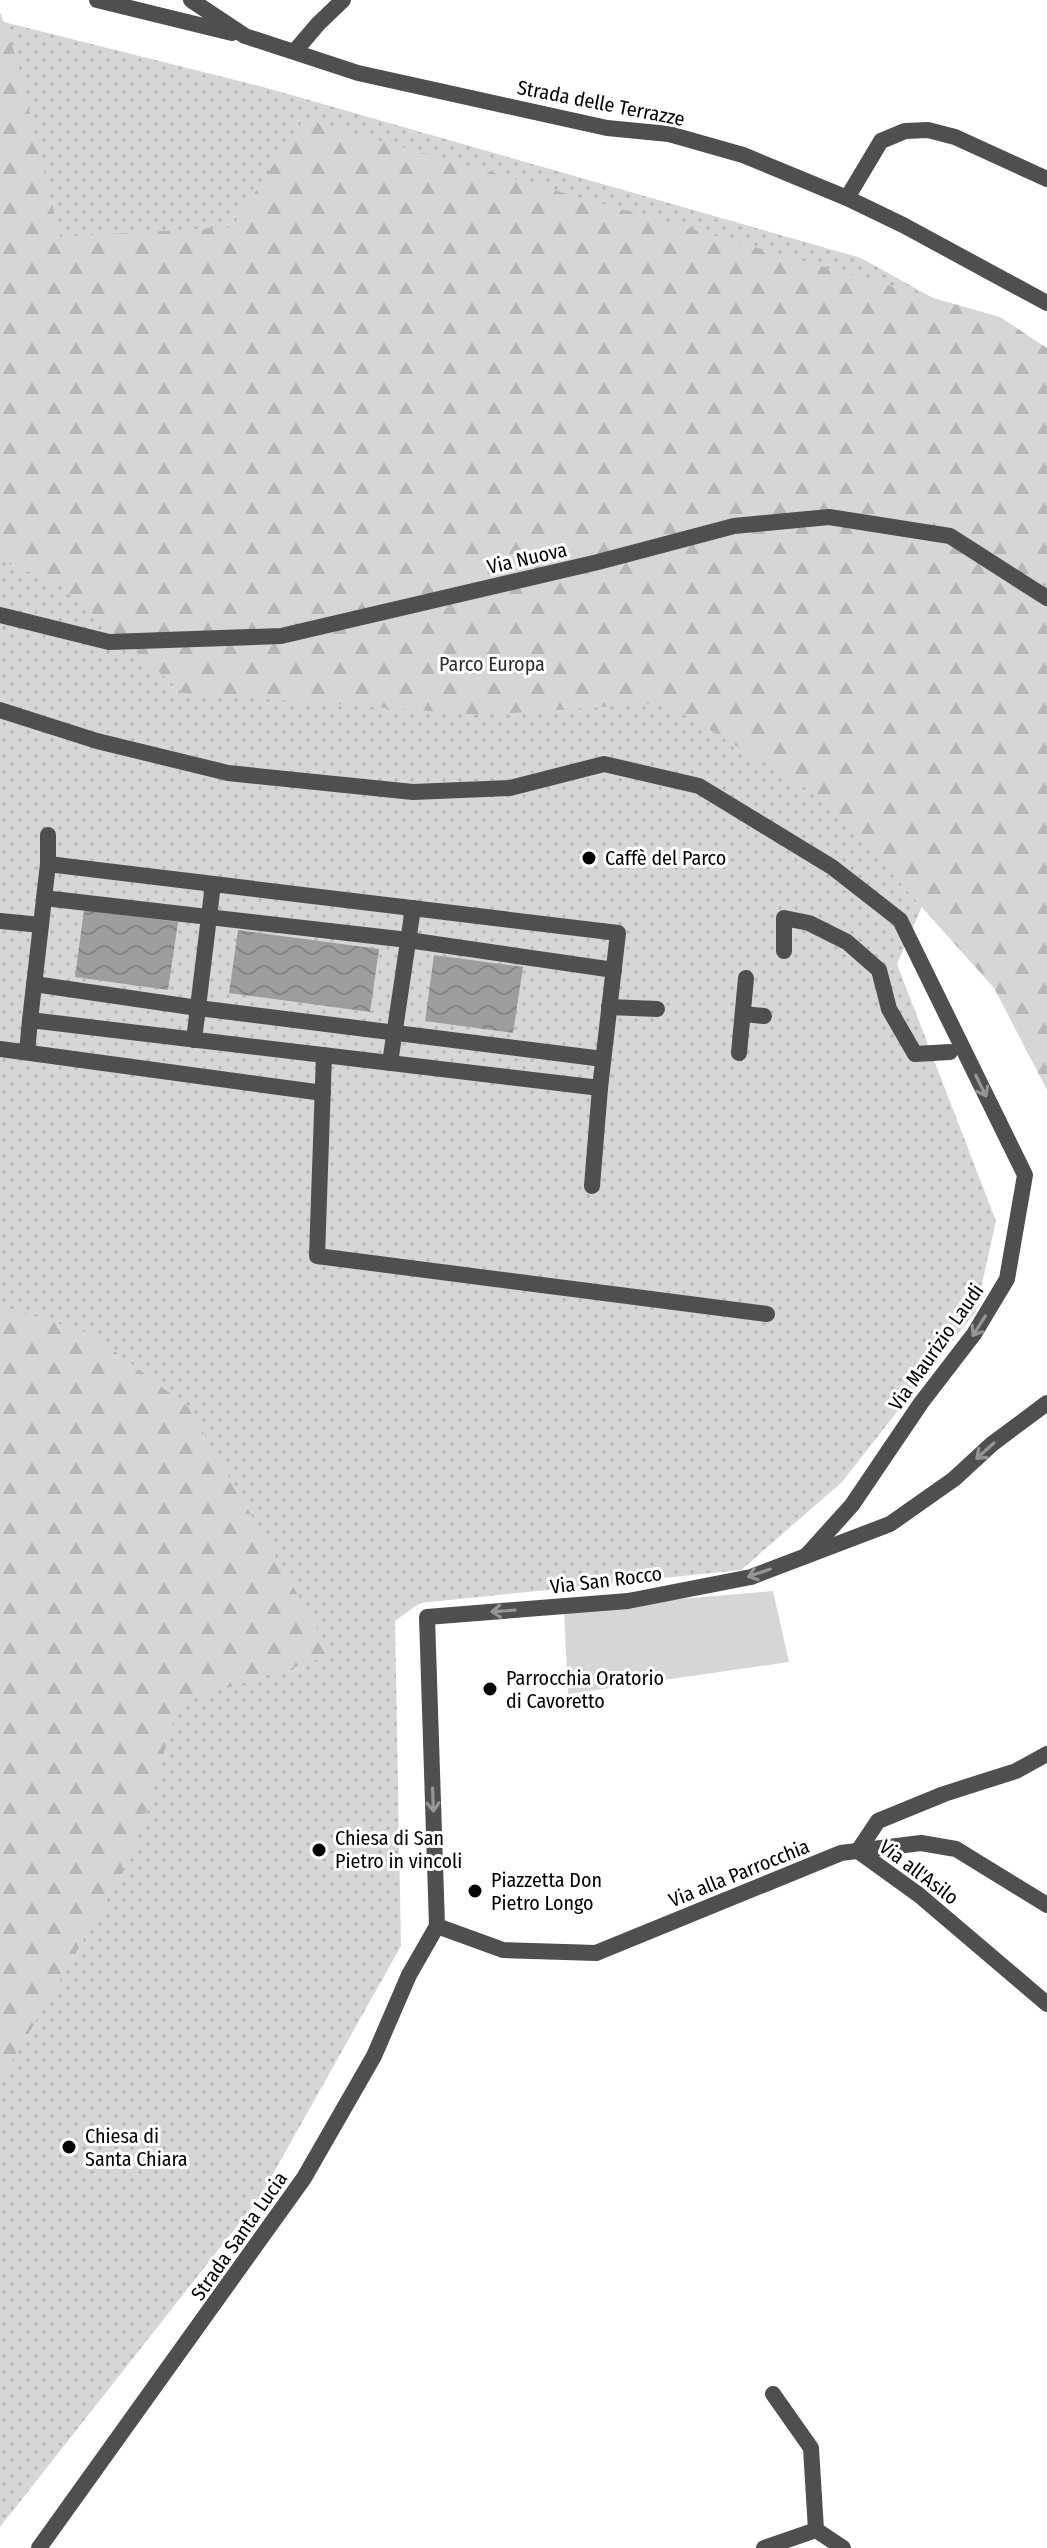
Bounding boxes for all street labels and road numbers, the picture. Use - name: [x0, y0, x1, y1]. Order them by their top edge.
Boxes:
- street label: Strada delle Terrazze: [515, 75, 687, 131]
- street label: Via Nuova: [485, 537, 569, 579]
- street label: Via Maurizio Laudi: [883, 1279, 989, 1415]
- street label: Via San Rocco: [549, 1561, 663, 1599]
- street label: Via alla Parrocchia: [665, 1834, 813, 1912]
- street label: Via all'Asilo: [875, 1834, 963, 1910]
- street label: Strada Santa Lucia: [186, 2167, 292, 2305]

